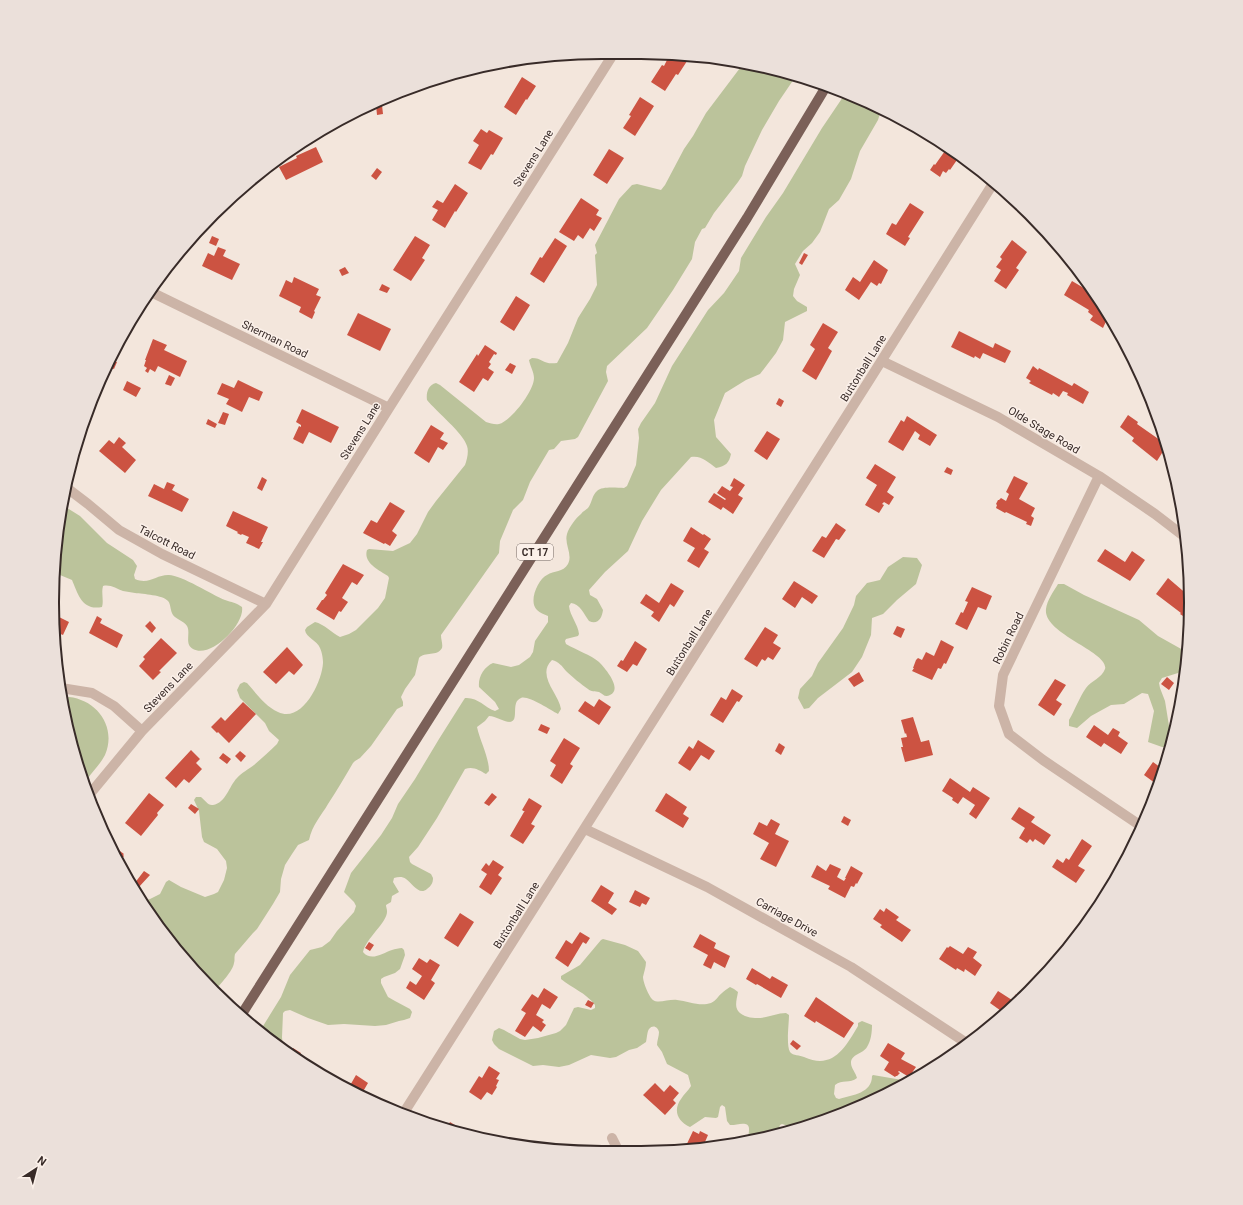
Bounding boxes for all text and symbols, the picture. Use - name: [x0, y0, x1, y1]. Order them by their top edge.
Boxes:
- street label: Stevens Lane: [511, 127, 556, 189]
- street label: Sherman Road: [240, 318, 310, 361]
- street label: Buttonball Lane: [838, 332, 889, 404]
- street label: Stevens Lane: [338, 400, 383, 462]
- street label: Olde Stage Road: [1006, 404, 1082, 457]
- street label: Talcott Road: [136, 523, 197, 562]
- road number: CT 17: [517, 544, 553, 560]
- street label: Buttonball Lane: [664, 606, 715, 678]
- street label: Robin Road: [990, 610, 1027, 666]
- street label: Stevens Lane: [141, 659, 196, 715]
- street label: Buttonball Lane: [491, 879, 542, 951]
- street label: Carriage Drive: [754, 895, 820, 940]
- north arrow: [16, 1149, 56, 1189]
- text: N: [35, 1154, 49, 1169]

